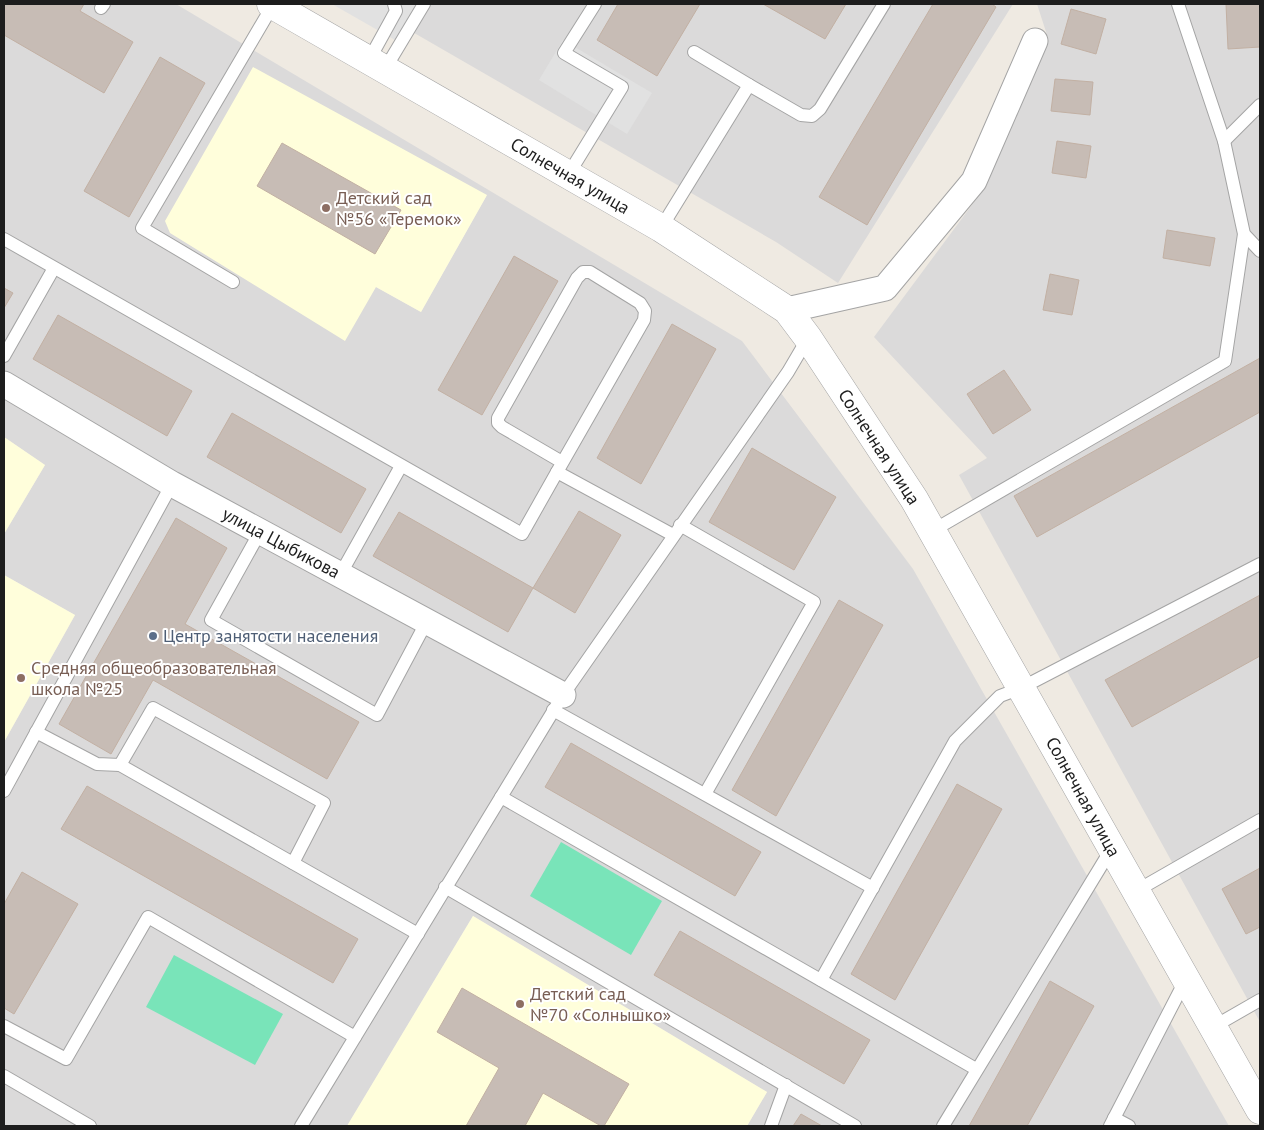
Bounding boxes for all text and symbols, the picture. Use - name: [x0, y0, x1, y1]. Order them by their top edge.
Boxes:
- street label: Солнечная улица: [507, 132, 634, 219]
- place label: Детский сад №56 «Теремок»: [336, 186, 462, 230]
- marker: Детский сад №56 «Теремок»: [320, 202, 332, 214]
- street label: Солнечная улица: [833, 384, 925, 509]
- street label: улица Цыбикова: [218, 502, 344, 583]
- place label: Центр занятости населения: [163, 624, 378, 647]
- marker: Центр занятости населения: [147, 630, 159, 642]
- place label: Средняя общеобразовательная школа №25: [31, 656, 277, 700]
- marker: Средняя общеобразовательная школа №25: [15, 672, 27, 684]
- street label: Солнечная улица: [1041, 733, 1126, 861]
- place label: Детский сад №70 «Солнышко»: [530, 982, 671, 1026]
- marker: Детский сад №70 «Солнышко»: [514, 998, 526, 1010]

